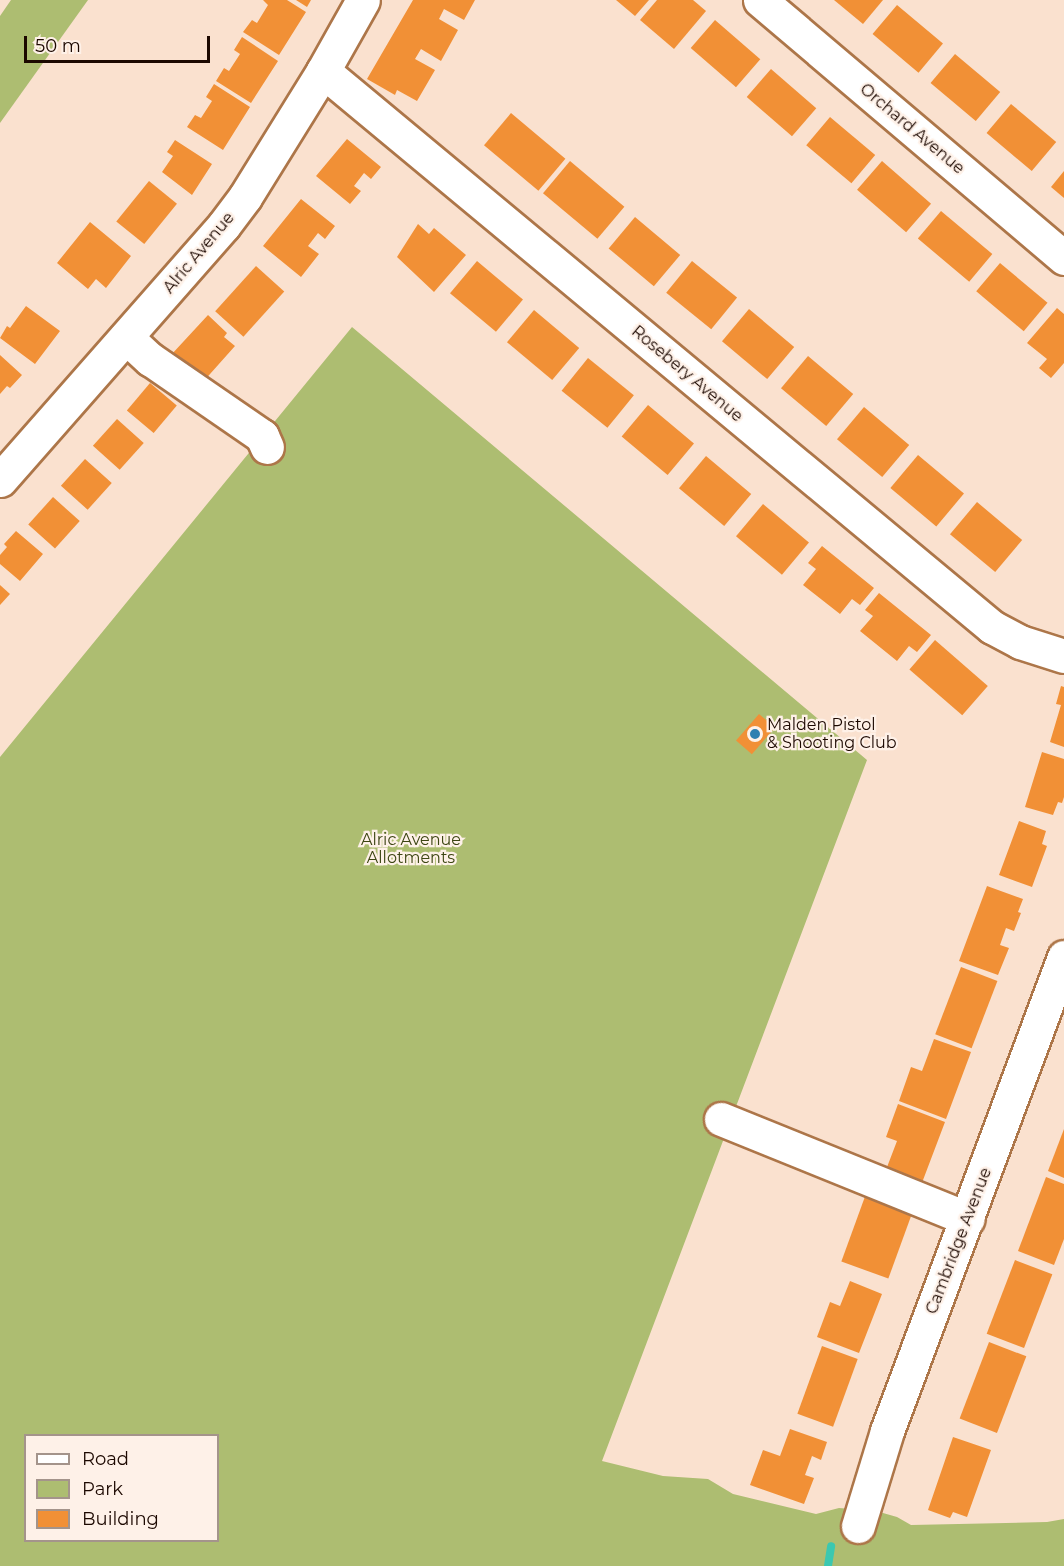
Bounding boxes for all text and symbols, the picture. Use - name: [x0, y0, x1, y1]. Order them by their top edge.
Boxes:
- scale bar: [27, 24, 213, 62]
- text: 50 m: [35, 35, 81, 57]
- street label: Orchard Avenue: [856, 80, 968, 178]
- street label: Alric Avenue: [160, 209, 238, 297]
- street label: Rosebery Avenue: [628, 322, 746, 426]
- place label: Malden Pistol & Shooting Club: [767, 715, 897, 753]
- marker: Malden Pistol & Shooting Club: [748, 727, 762, 741]
- park label: Alric Avenue Allotments: [361, 830, 461, 868]
- street label: Cambridge Avenue: [922, 1165, 996, 1317]
- legend: [24, 1434, 219, 1542]
- text: Road: [82, 1448, 129, 1470]
- text: Park: [82, 1478, 123, 1500]
- text: Building: [82, 1508, 159, 1530]

